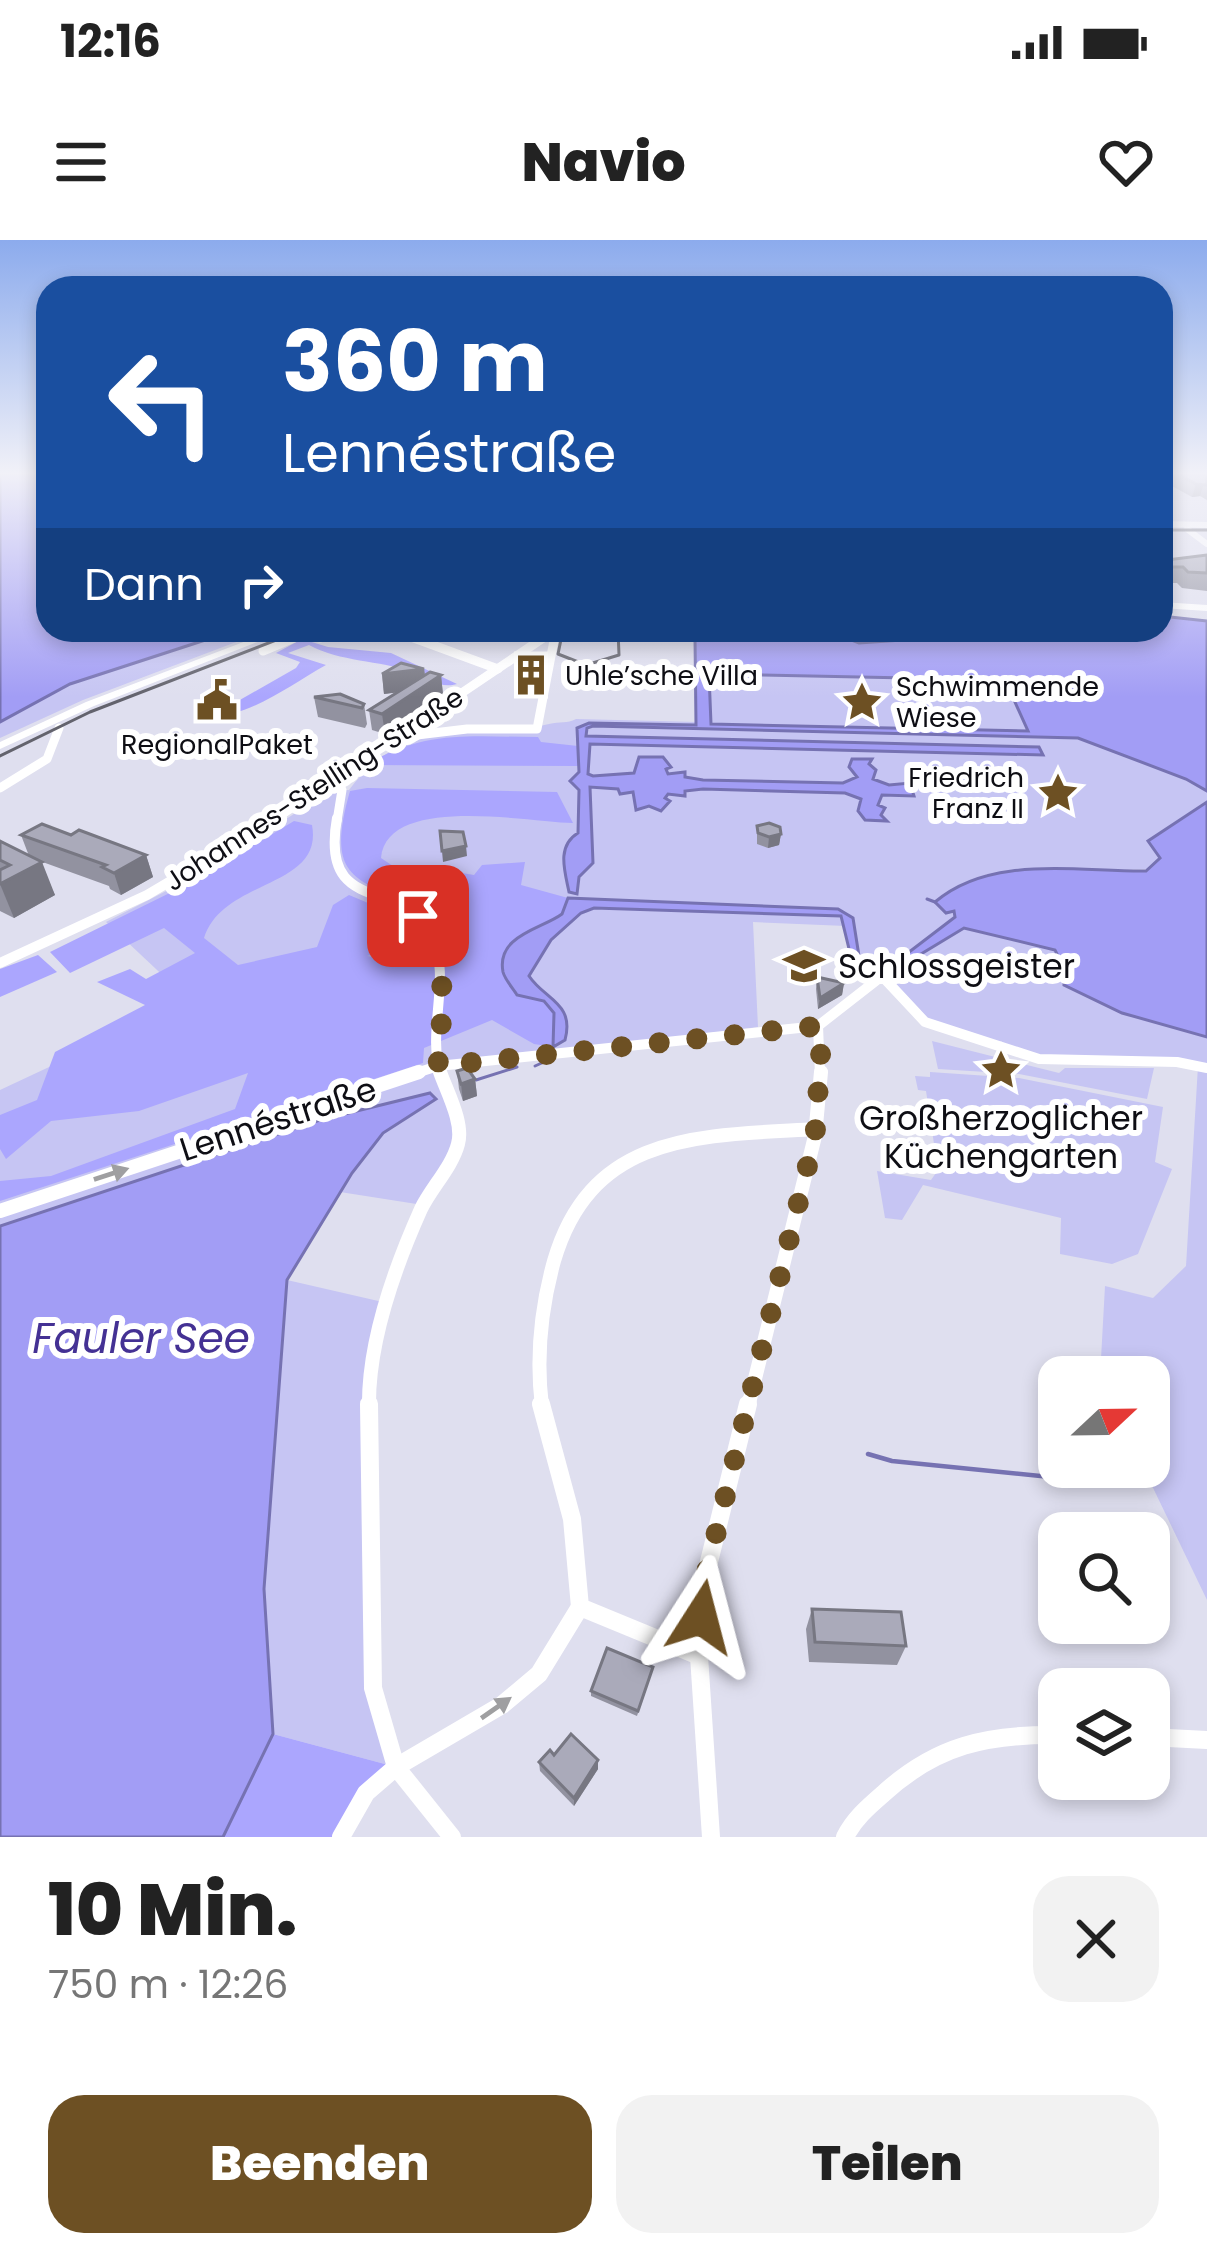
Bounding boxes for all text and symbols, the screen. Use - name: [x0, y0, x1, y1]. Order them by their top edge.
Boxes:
- text: 12:16: [60, 10, 161, 73]
- text: Navio: [521, 124, 686, 200]
- icon: menu: [48, 129, 114, 195]
- icon: heart: [1093, 129, 1159, 195]
- text: 360 m: [282, 303, 548, 420]
- icon: left: [84, 324, 240, 480]
- text: Lennéstraße: [282, 415, 616, 491]
- icon: right: [228, 552, 294, 618]
- text: Dann: [84, 553, 204, 616]
- building icon: Uhle’sche Villa: [508, 652, 554, 698]
- place label: Uhle’sche Villa: [565, 657, 758, 694]
- place label: Schwimmende Wiese: [896, 668, 1099, 736]
- public building icon: RegionalPaket: [194, 677, 240, 723]
- street label: Johannes-Stelling-Straße: [157, 678, 471, 900]
- place icon: Schwimmende Wiese: [839, 679, 885, 725]
- place label: RegionalPaket: [121, 726, 313, 763]
- place label: Friedrich Franz II: [908, 759, 1024, 827]
- place icon: Friedrich Franz II: [1035, 770, 1081, 816]
- pin: [367, 865, 469, 967]
- icon: arrive: [385, 883, 451, 949]
- school or university icon: Schlossgeister: [781, 943, 827, 989]
- place label: Schlossgeister: [838, 943, 1075, 990]
- place icon: Großherzoglicher Küchengarten: [978, 1047, 1024, 1093]
- street label: Lennéstraße: [174, 1065, 382, 1173]
- place label: Großherzoglicher Küchengarten: [859, 1095, 1143, 1180]
- one-way arrow: [93, 1163, 130, 1182]
- water label: Fauler See: [32, 1309, 250, 1368]
- north arrow: [1038, 1356, 1170, 1488]
- map controls: [1038, 1356, 1170, 1800]
- button: search: [1038, 1512, 1170, 1644]
- position arrow: [638, 1554, 764, 1680]
- button: layers: [1038, 1668, 1170, 1800]
- one-way arrow: [480, 1697, 512, 1720]
- text: 10 Min.: [48, 1859, 297, 1960]
- button: close: [1033, 1876, 1159, 2002]
- text: 750 m · 12:26: [48, 1957, 288, 2012]
- button: Beenden: [48, 2095, 592, 2233]
- button: Teilen: [616, 2095, 1159, 2233]

